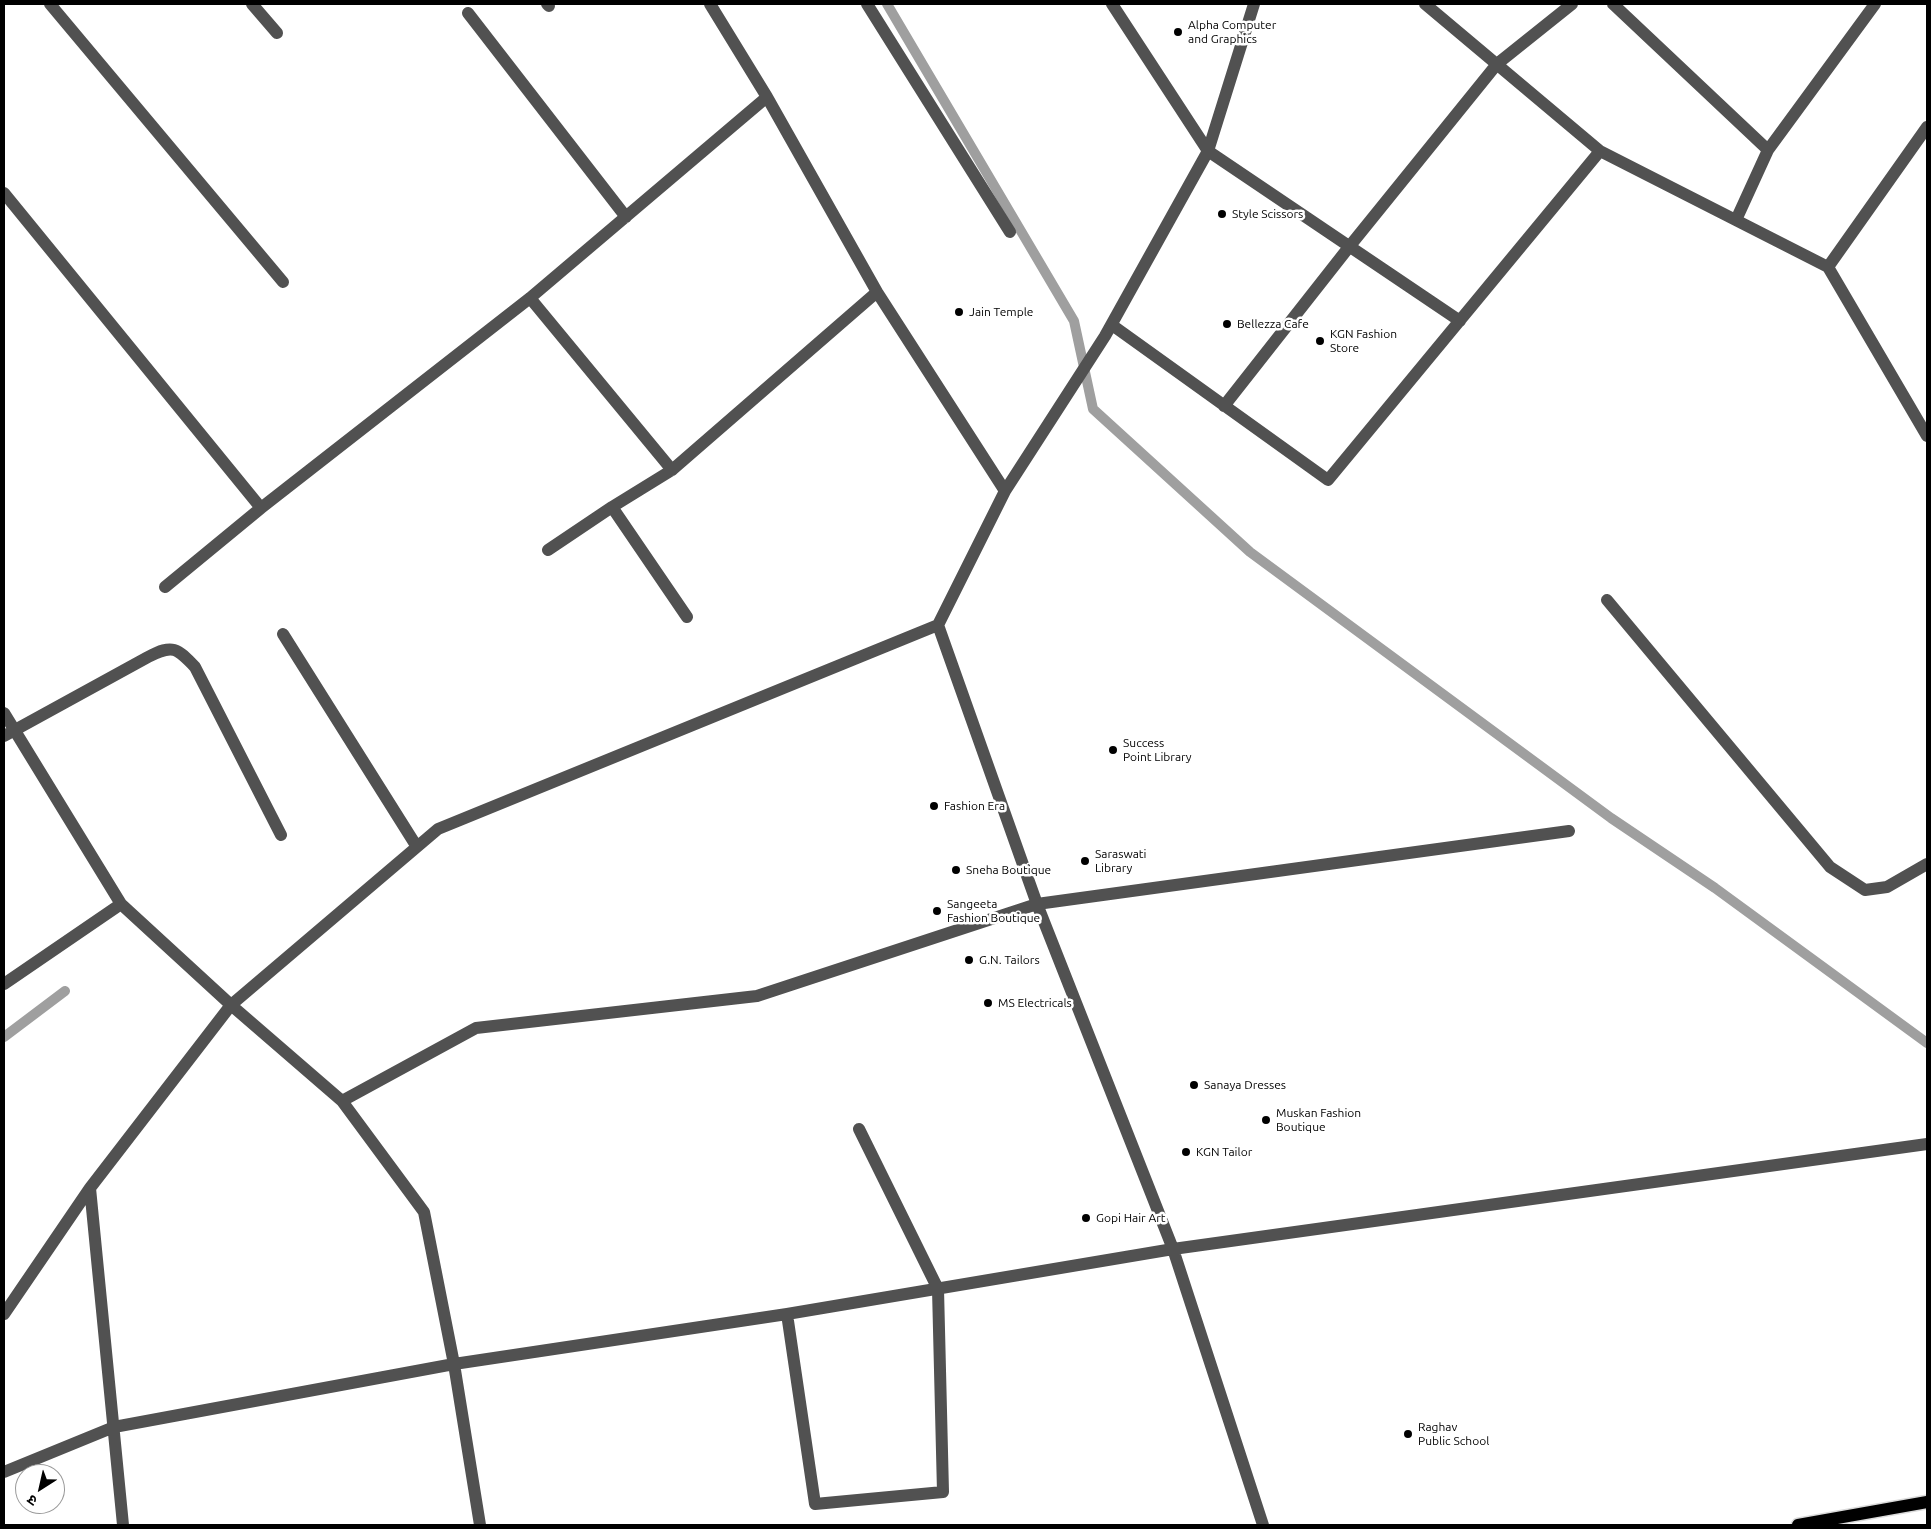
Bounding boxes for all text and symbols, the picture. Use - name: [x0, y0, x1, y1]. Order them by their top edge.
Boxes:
- place label: Alpha Computer and Graphics: [1188, 18, 1276, 46]
- marker: Alpha Computer and Graphics: [1172, 26, 1184, 38]
- place label: Style Scissors: [1232, 207, 1303, 221]
- marker: Style Scissors: [1216, 208, 1228, 220]
- place label: Jain Temple: [969, 305, 1033, 319]
- marker: Jain Temple: [953, 306, 965, 318]
- place label: Bellezza Cafe: [1237, 317, 1309, 331]
- marker: Bellezza Cafe: [1221, 318, 1233, 330]
- place label: KGN Fashion Store: [1330, 327, 1397, 355]
- marker: KGN Fashion Store: [1314, 335, 1326, 347]
- place label: Success Point Library: [1123, 736, 1192, 764]
- marker: Success Point Library: [1107, 744, 1119, 756]
- place label: Fashion Era: [944, 799, 1005, 813]
- marker: Fashion Era: [928, 800, 940, 812]
- place label: Saraswati Library: [1095, 847, 1146, 875]
- marker: Saraswati Library: [1079, 855, 1091, 867]
- place label: Sneha Boutique: [966, 863, 1051, 877]
- marker: Sneha Boutique: [950, 864, 962, 876]
- place label: Sangeeta Fashion Boutique: [947, 897, 1040, 925]
- marker: Sangeeta Fashion Boutique: [931, 905, 943, 917]
- place label: G.N. Tailors: [979, 953, 1040, 967]
- marker: G.N. Tailors: [963, 954, 975, 966]
- place label: MS Electricals: [998, 996, 1072, 1010]
- marker: MS Electricals: [982, 997, 994, 1009]
- place label: Sanaya Dresses: [1204, 1078, 1286, 1092]
- marker: Sanaya Dresses: [1188, 1079, 1200, 1091]
- place label: Muskan Fashion Boutique: [1276, 1106, 1361, 1134]
- marker: Muskan Fashion Boutique: [1260, 1114, 1272, 1126]
- place label: KGN Tailor: [1196, 1145, 1252, 1159]
- marker: KGN Tailor: [1180, 1146, 1192, 1158]
- place label: Gopi Hair Art: [1096, 1211, 1165, 1225]
- marker: Gopi Hair Art: [1080, 1212, 1092, 1224]
- place label: Raghav Public School: [1418, 1420, 1489, 1448]
- marker: Raghav Public School: [1402, 1428, 1414, 1440]
- north arrow: [15, 1464, 65, 1514]
- text: उ: [24, 1492, 40, 1509]

